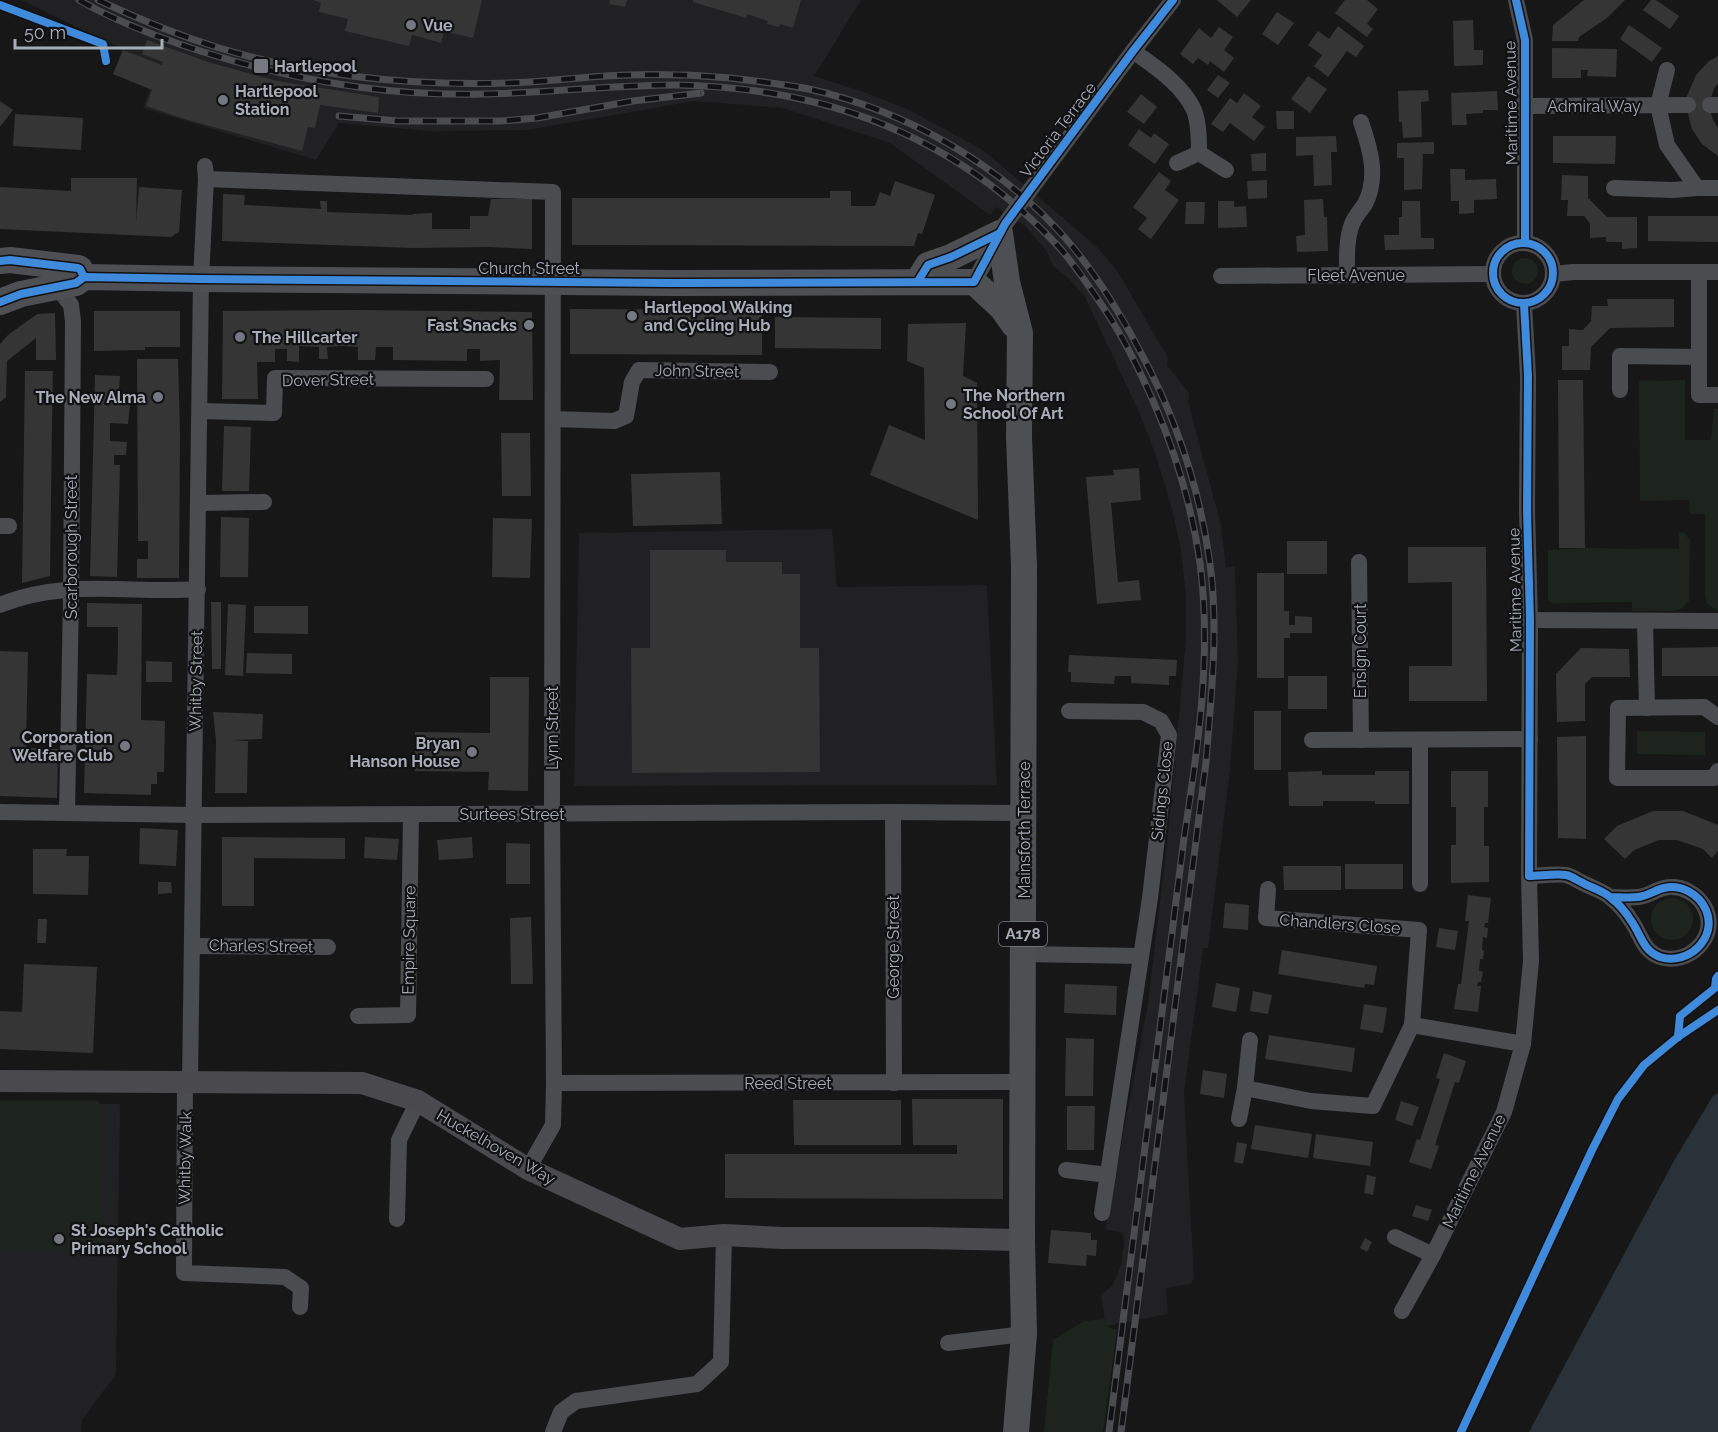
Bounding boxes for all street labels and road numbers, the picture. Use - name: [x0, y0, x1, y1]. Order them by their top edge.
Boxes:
- street label: Maritime Avenue: [1500, 41, 1522, 165]
- street label: Victoria Terrace: [1016, 78, 1100, 182]
- street label: Admiral Way: [1547, 97, 1641, 116]
- street label: Church Street: [478, 259, 580, 278]
- street label: Fleet Avenue: [1307, 266, 1405, 285]
- street label: John Street: [655, 361, 740, 381]
- street label: Dover Street: [282, 370, 375, 390]
- street label: Scarborough Street: [62, 474, 81, 619]
- street label: Maritime Avenue: [1504, 528, 1526, 652]
- street label: Ensign Court: [1351, 603, 1370, 698]
- street label: Whitby Street: [186, 630, 206, 732]
- street label: Lynn Street: [543, 685, 562, 770]
- street label: Sidings Close: [1147, 740, 1177, 842]
- street label: Mainsforth Terrace: [1015, 761, 1034, 899]
- street label: Surtees Street: [459, 805, 565, 824]
- street label: Empire Square: [399, 885, 419, 995]
- street label: George Street: [884, 895, 903, 999]
- street label: Chandlers Close: [1279, 910, 1401, 938]
- road number: A178: [999, 922, 1047, 946]
- street label: Charles Street: [209, 936, 314, 956]
- street label: Reed Street: [744, 1074, 832, 1093]
- street label: Huckelhoven Way: [433, 1105, 559, 1189]
- street label: Whitby Walk: [175, 1110, 195, 1205]
- street label: Maritime Avenue: [1438, 1111, 1510, 1231]

